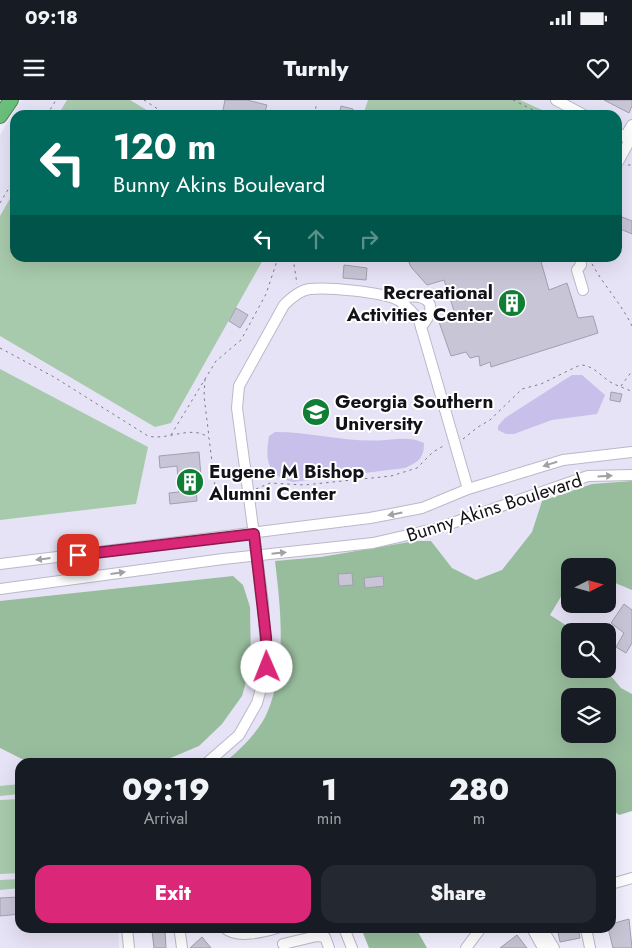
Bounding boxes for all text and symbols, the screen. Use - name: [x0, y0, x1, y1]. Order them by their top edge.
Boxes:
- text: 09:18: [25, 4, 78, 31]
- text: Turnly: [284, 52, 348, 84]
- icon: menu: [20, 54, 48, 82]
- icon: heart: [584, 54, 612, 82]
- text: 120 m: [113, 122, 216, 172]
- icon: left: [30, 130, 95, 195]
- text: Bunny Akins Boulevard: [113, 168, 325, 200]
- icon: left: [249, 225, 277, 253]
- icon: ahead: [302, 225, 330, 253]
- icon: right: [355, 225, 383, 253]
- place label: Recreational Activities Center: [346, 279, 493, 328]
- building icon: Recreational Activities Center: [497, 288, 527, 318]
- place label: Georgia Southern University: [335, 388, 493, 437]
- school or university icon: Georgia Southern University: [301, 397, 331, 427]
- place label: Eugene M Bishop Alumni Center: [208, 458, 365, 507]
- one-way arrow: [542, 461, 557, 469]
- street label: Bunny Akins Boulevard: [403, 466, 586, 549]
- building icon: Eugene M Bishop Alumni Center: [175, 467, 205, 497]
- one-way arrow: [598, 471, 614, 479]
- one-way arrow: [387, 510, 403, 518]
- pin: [57, 534, 99, 576]
- icon: arrive: [64, 541, 92, 569]
- one-way arrow: [271, 549, 287, 557]
- one-way arrow: [35, 555, 51, 563]
- north arrow: [561, 558, 616, 612]
- map controls: [561, 558, 616, 743]
- one-way arrow: [110, 569, 126, 577]
- button: search: [561, 623, 616, 678]
- position arrow: [240, 640, 292, 692]
- button: layers: [561, 688, 616, 743]
- text: 09:19: [122, 768, 210, 811]
- text: 1: [321, 768, 337, 811]
- text: 280: [449, 768, 509, 811]
- text: Arrival: [144, 807, 188, 830]
- text: min: [317, 807, 342, 830]
- text: m: [473, 807, 485, 830]
- button: Exit: [35, 865, 311, 923]
- button: Share: [321, 865, 596, 923]

